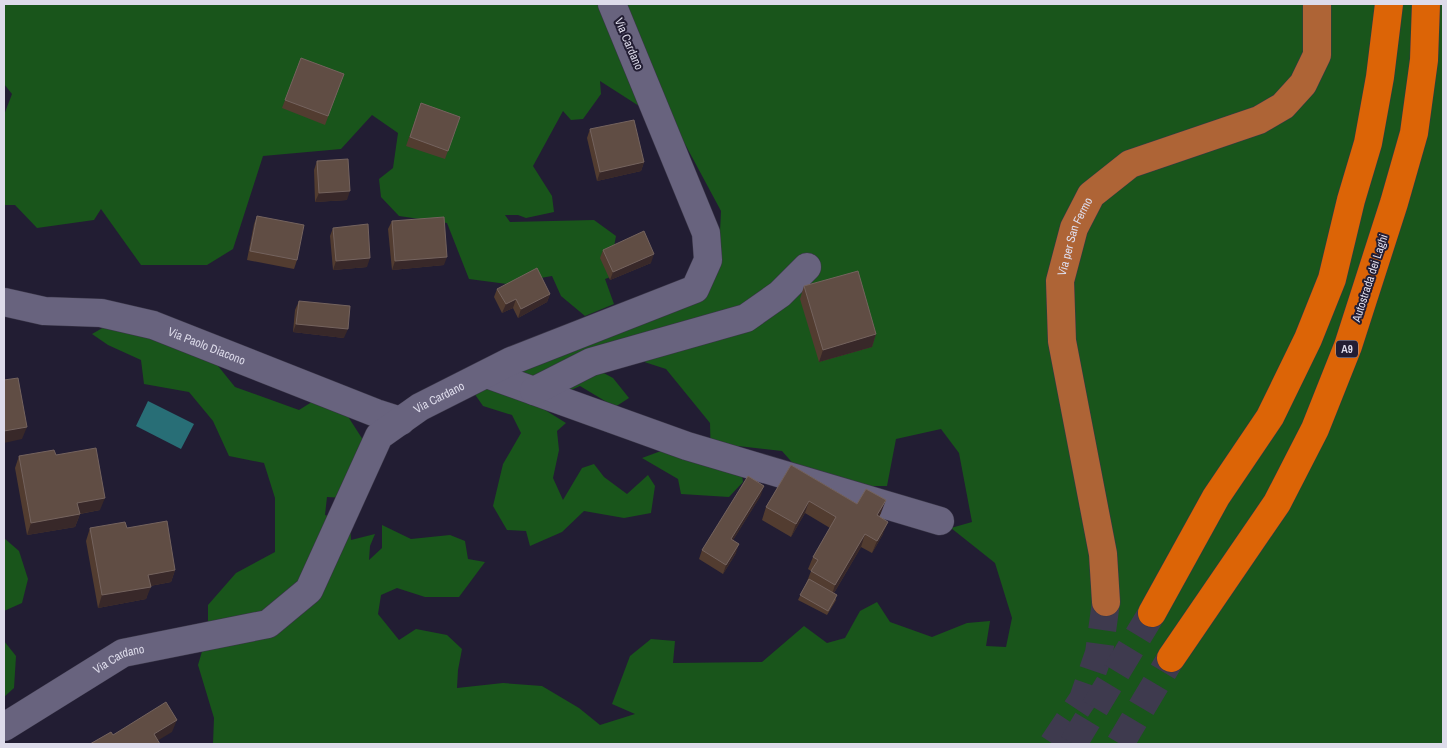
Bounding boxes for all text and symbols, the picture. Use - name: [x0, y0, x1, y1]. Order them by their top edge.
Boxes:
- street label: Via Cardano: [611, 16, 647, 72]
- street label: Via per San Fermo: [1054, 195, 1096, 278]
- street label: Autostrada dei Laghi: [1348, 232, 1392, 325]
- street label: Via Paolo Diacono: [165, 324, 248, 369]
- road number: A9: [1336, 340, 1358, 358]
- street label: Via Cardano: [410, 378, 467, 417]
- street label: Via Cardano: [90, 641, 146, 678]

